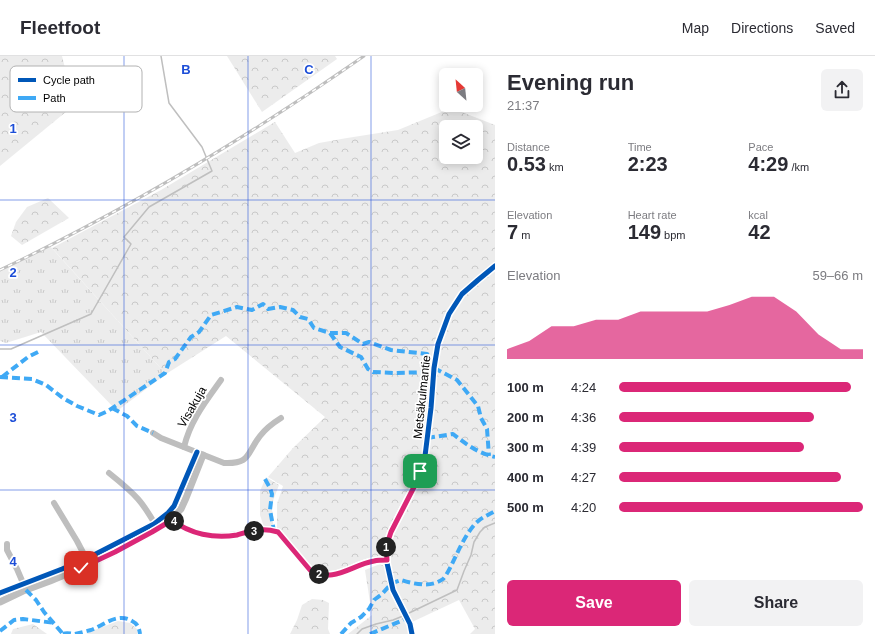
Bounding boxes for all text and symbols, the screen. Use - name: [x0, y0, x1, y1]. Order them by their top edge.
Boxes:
- text: Fleetfoot: [20, 17, 100, 38]
- text: Map: [682, 20, 709, 36]
- text: Directions: [731, 20, 793, 36]
- text: Saved: [815, 20, 855, 36]
- text: B: [181, 62, 191, 77]
- text: C: [304, 62, 314, 77]
- legend: [10, 66, 142, 112]
- north arrow: [439, 68, 483, 112]
- map controls: [439, 68, 483, 164]
- button: share: [821, 69, 863, 111]
- text: Evening run: [507, 70, 634, 95]
- text: Cycle path: [43, 74, 95, 86]
- text: Path: [43, 92, 66, 104]
- text: 21:37: [507, 98, 540, 113]
- button: layers: [439, 120, 483, 164]
- text: 1: [9, 121, 17, 136]
- text: Distance: [507, 141, 550, 153]
- text: Time: [628, 141, 652, 153]
- text: Pace: [748, 141, 773, 153]
- text: 0.53: [507, 153, 546, 175]
- text: 2:23: [628, 153, 668, 175]
- text: 4:29: [748, 153, 788, 175]
- text: km: [546, 161, 564, 173]
- text: /km: [788, 161, 809, 173]
- text: Elevation: [507, 209, 552, 221]
- text: Heart rate: [628, 209, 677, 221]
- text: kcal: [748, 209, 768, 221]
- text: 7: [507, 221, 518, 243]
- text: 149: [628, 221, 661, 243]
- text: 42: [748, 221, 771, 243]
- text: m: [518, 229, 530, 241]
- text: bpm: [661, 229, 686, 241]
- text: 2: [9, 265, 17, 280]
- text: Elevation: [507, 268, 560, 283]
- text: 59–66 m: [812, 268, 863, 283]
- street label: Metsäkulmantie: [411, 354, 433, 440]
- text: 100 m: [507, 380, 544, 395]
- text: 4:24: [571, 380, 596, 395]
- street label: Visakuja: [175, 384, 210, 430]
- text: 3: [9, 410, 17, 425]
- text: 200 m: [507, 410, 544, 425]
- text: 4:36: [571, 410, 596, 425]
- text: 300 m: [507, 440, 544, 455]
- text: 4:39: [571, 440, 596, 455]
- pin: [403, 454, 437, 488]
- icon: arrive: [409, 460, 431, 482]
- text: 400 m: [507, 470, 544, 485]
- text: 4:27: [571, 470, 596, 485]
- text: 500 m: [507, 500, 544, 515]
- text: 4:20: [571, 500, 596, 515]
- pin: 4: [164, 511, 184, 531]
- text: 4: [171, 515, 177, 527]
- pin: 3: [244, 521, 264, 541]
- text: 3: [251, 525, 257, 537]
- pin: 1: [376, 537, 396, 557]
- text: 1: [383, 541, 389, 553]
- pin: [64, 551, 98, 585]
- text: 4: [9, 554, 17, 569]
- icon: check: [70, 557, 92, 579]
- pin: 2: [309, 564, 329, 584]
- text: 2: [316, 568, 322, 580]
- button: Save: [507, 580, 681, 626]
- button: Share: [689, 580, 863, 626]

